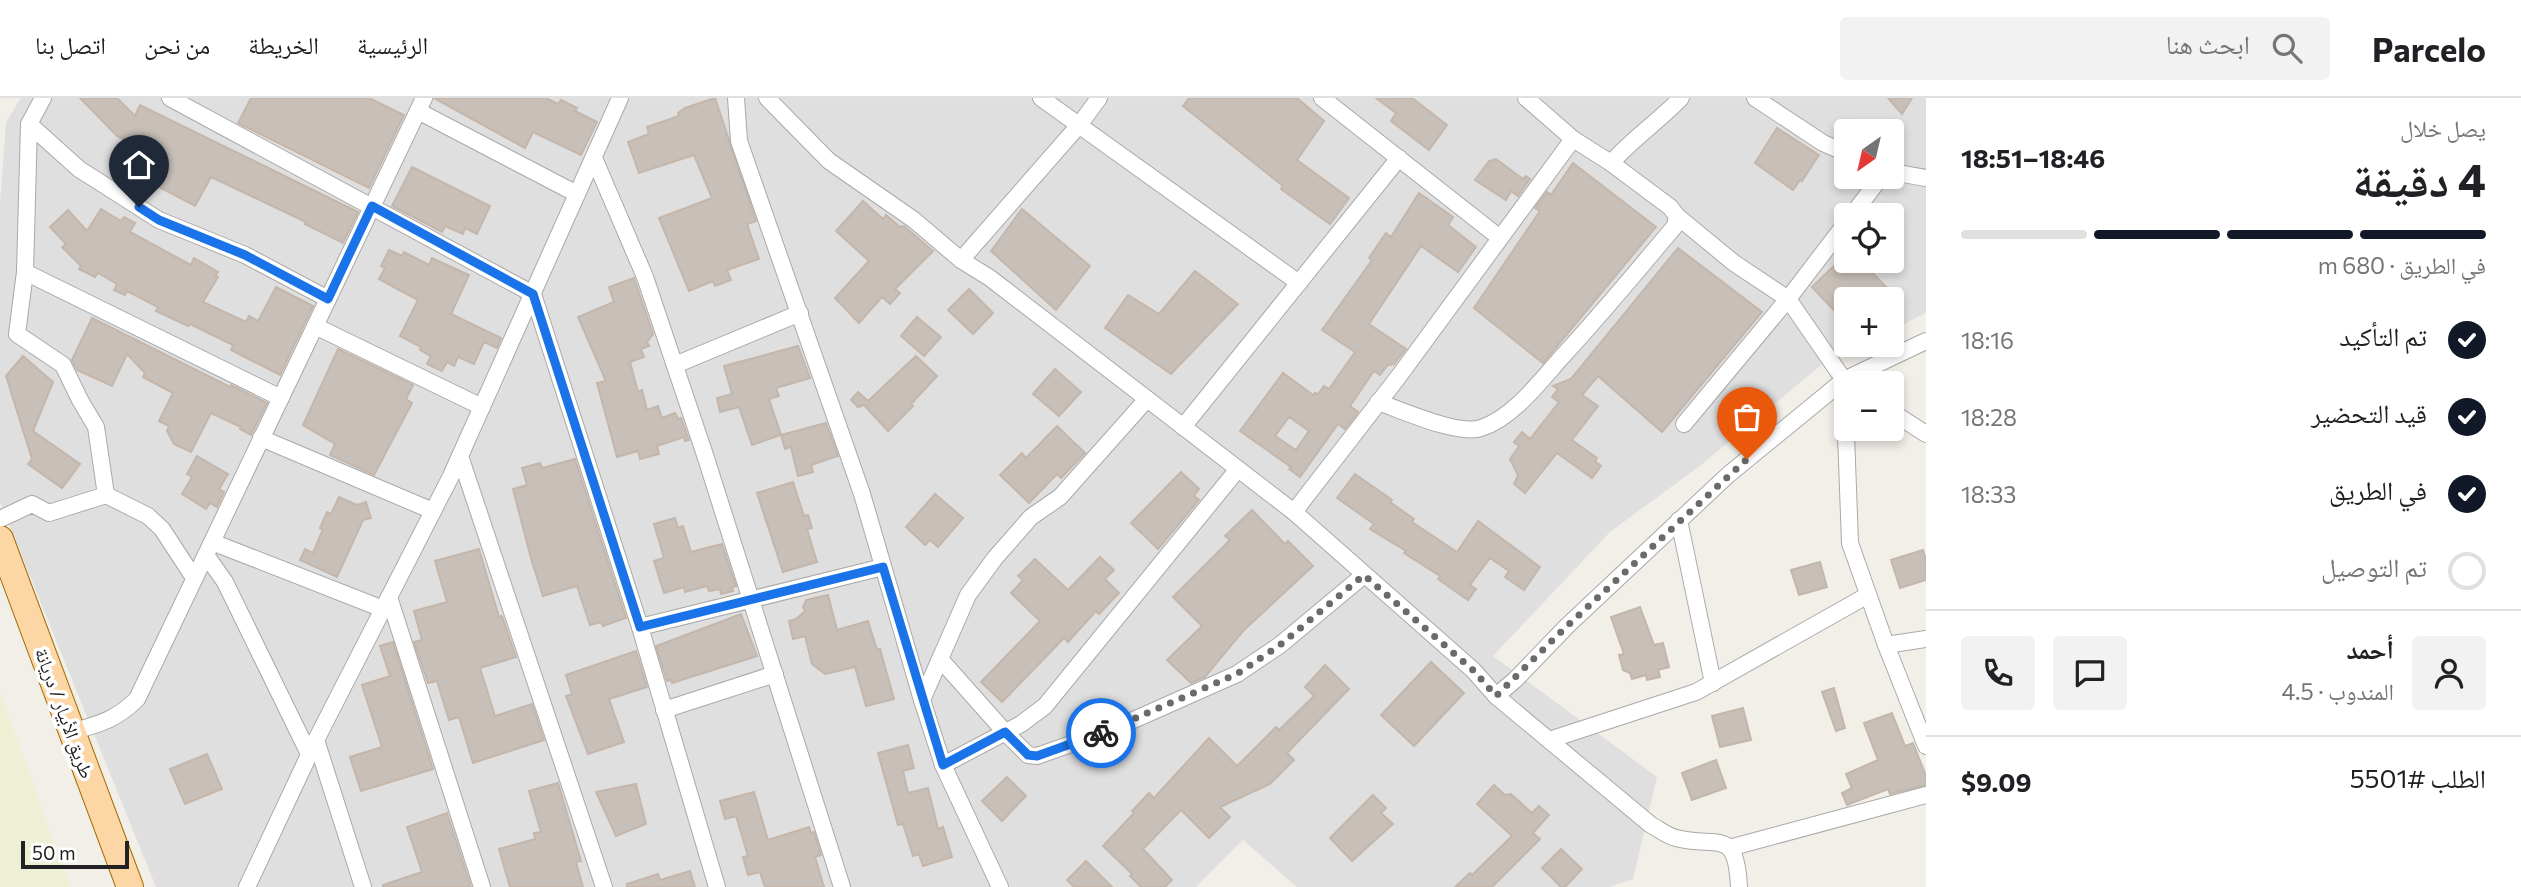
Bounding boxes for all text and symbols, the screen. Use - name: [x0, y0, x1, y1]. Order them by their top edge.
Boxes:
- search box: [1840, 17, 2330, 80]
- text: ابحث هنا: [2166, 28, 2250, 59]
- text: Parcelo: [2372, 28, 2486, 69]
- icon: search: [2268, 29, 2306, 67]
- text: اتصل بنا: [35, 30, 106, 59]
- text: من نحن: [144, 30, 210, 59]
- text: الخريطة: [248, 30, 319, 59]
- text: الرئيسية: [357, 30, 428, 59]
- text: يصل خلال: [2400, 114, 2486, 142]
- north arrow: [1834, 119, 1904, 189]
- map controls: [1834, 119, 1904, 441]
- pin: [109, 135, 169, 207]
- text: 18:46–18:51: [1961, 142, 2105, 173]
- icon: home: [120, 146, 158, 184]
- text: 4 دقيقة: [2352, 150, 2486, 206]
- button: locate: [1834, 203, 1904, 273]
- text: في الطريق · 680 m: [2318, 251, 2486, 279]
- button: +: [1834, 287, 1904, 357]
- text: تم التأكيد: [2339, 320, 2427, 351]
- icon: check: [2448, 321, 2486, 359]
- text: 18:16: [1961, 326, 2014, 354]
- button: −: [1834, 371, 1904, 441]
- pin: [1717, 387, 1777, 459]
- text: قيد التحضير: [2311, 397, 2427, 428]
- icon: bag: [1728, 398, 1766, 436]
- icon: check: [2448, 398, 2486, 436]
- text: 18:28: [1961, 403, 2017, 431]
- text: في الطريق: [2329, 474, 2427, 505]
- icon: check: [2448, 475, 2486, 513]
- text: 18:33: [1961, 480, 2016, 508]
- text: تم التوصيل: [2321, 551, 2427, 582]
- text: أحمد: [2346, 633, 2394, 664]
- button: phone: [1961, 636, 2035, 710]
- button: chat: [2053, 636, 2127, 710]
- button: person: [2412, 636, 2486, 710]
- street label: طريق الأبيار / دريانة: [30, 645, 99, 782]
- text: المندوب · 4.5: [2281, 677, 2394, 705]
- courier: [1066, 698, 1136, 768]
- icon: bike: [1082, 714, 1120, 752]
- text: الطلب #5501: [2350, 762, 2486, 793]
- text: $9.09: [1961, 766, 2031, 797]
- scale bar: [21, 838, 130, 870]
- text: 50 m: [32, 841, 76, 864]

